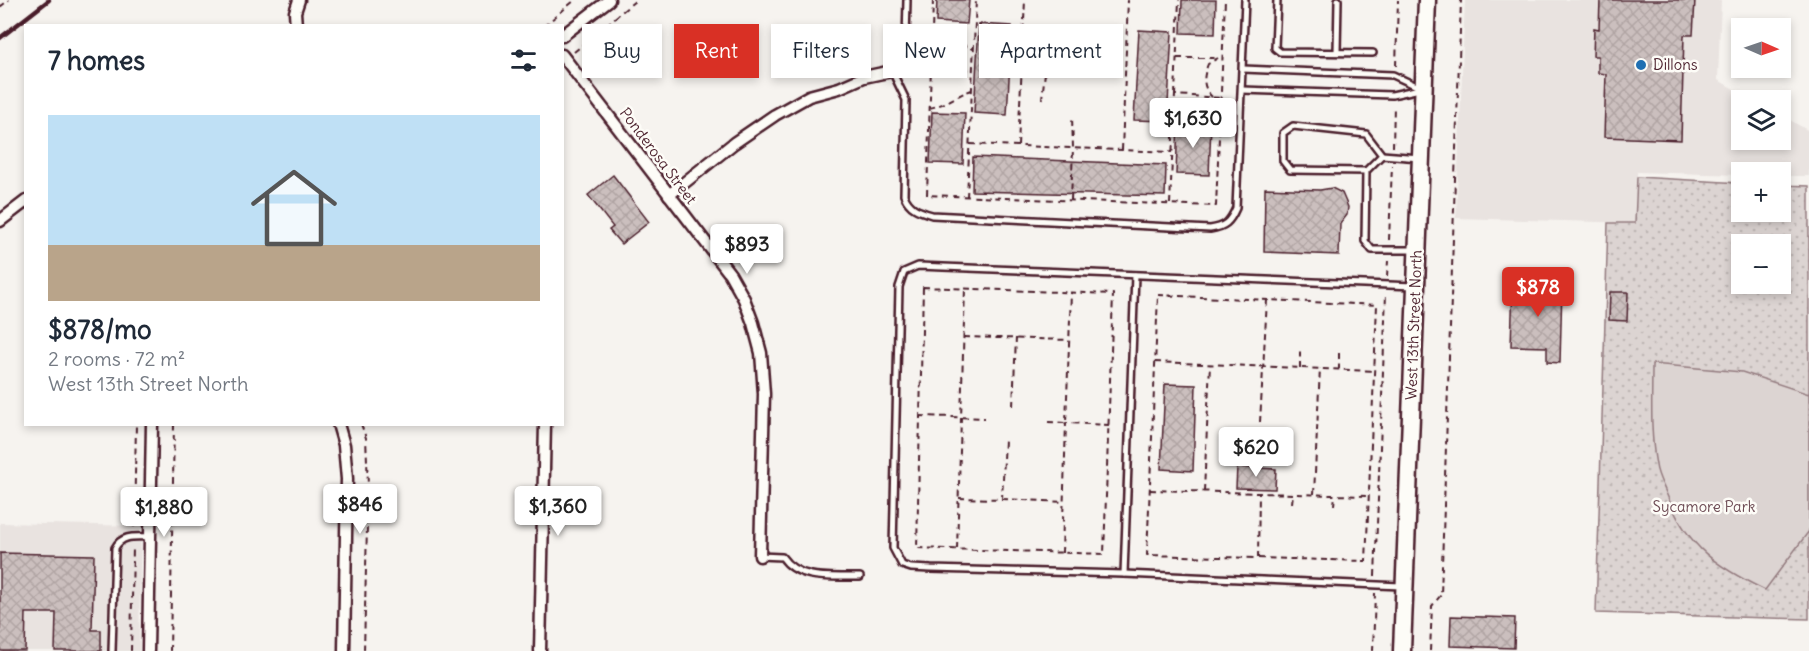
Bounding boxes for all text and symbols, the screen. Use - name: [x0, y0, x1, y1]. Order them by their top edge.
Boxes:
- north arrow: [1731, 18, 1791, 78]
- map controls: [1731, 18, 1791, 294]
- chip: Buy: [582, 24, 662, 78]
- chip: Rent: [674, 24, 759, 78]
- chip: Filters: [771, 24, 871, 78]
- chip: New: [883, 24, 967, 78]
- chip: Apartment: [979, 24, 1123, 78]
- text: 7 homes: [48, 44, 145, 77]
- icon: filters: [507, 44, 540, 77]
- place label: Dillons: [1653, 55, 1698, 74]
- marker: Dillons: [1634, 58, 1648, 72]
- button: layers: [1731, 90, 1791, 150]
- pin: $1,630: [1144, 98, 1242, 149]
- street label: Ponderosa Street: [616, 104, 701, 208]
- text: $1,630: [1164, 105, 1222, 130]
- icon: home: [240, 154, 348, 262]
- button: +: [1731, 162, 1791, 222]
- pin: $893: [711, 224, 783, 275]
- text: $893: [724, 231, 770, 256]
- button: −: [1731, 234, 1791, 294]
- street label: West 13th Street North: [1401, 249, 1426, 401]
- pin: $878: [1502, 267, 1574, 318]
- text: $878: [1516, 274, 1560, 299]
- text: $878/mo: [48, 313, 152, 346]
- text: 2 rooms · 72 m²: [48, 346, 185, 371]
- text: West 13th Street North: [48, 371, 249, 396]
- pin: $620: [1220, 427, 1292, 478]
- text: $620: [1233, 434, 1279, 459]
- pin: $846: [324, 484, 396, 535]
- pin: $1,360: [509, 486, 607, 537]
- pin: $1,880: [115, 487, 213, 538]
- text: $846: [337, 491, 383, 516]
- text: $1,360: [529, 493, 587, 518]
- text: $1,880: [134, 494, 194, 519]
- park label: Sycamore Park: [1653, 497, 1756, 516]

